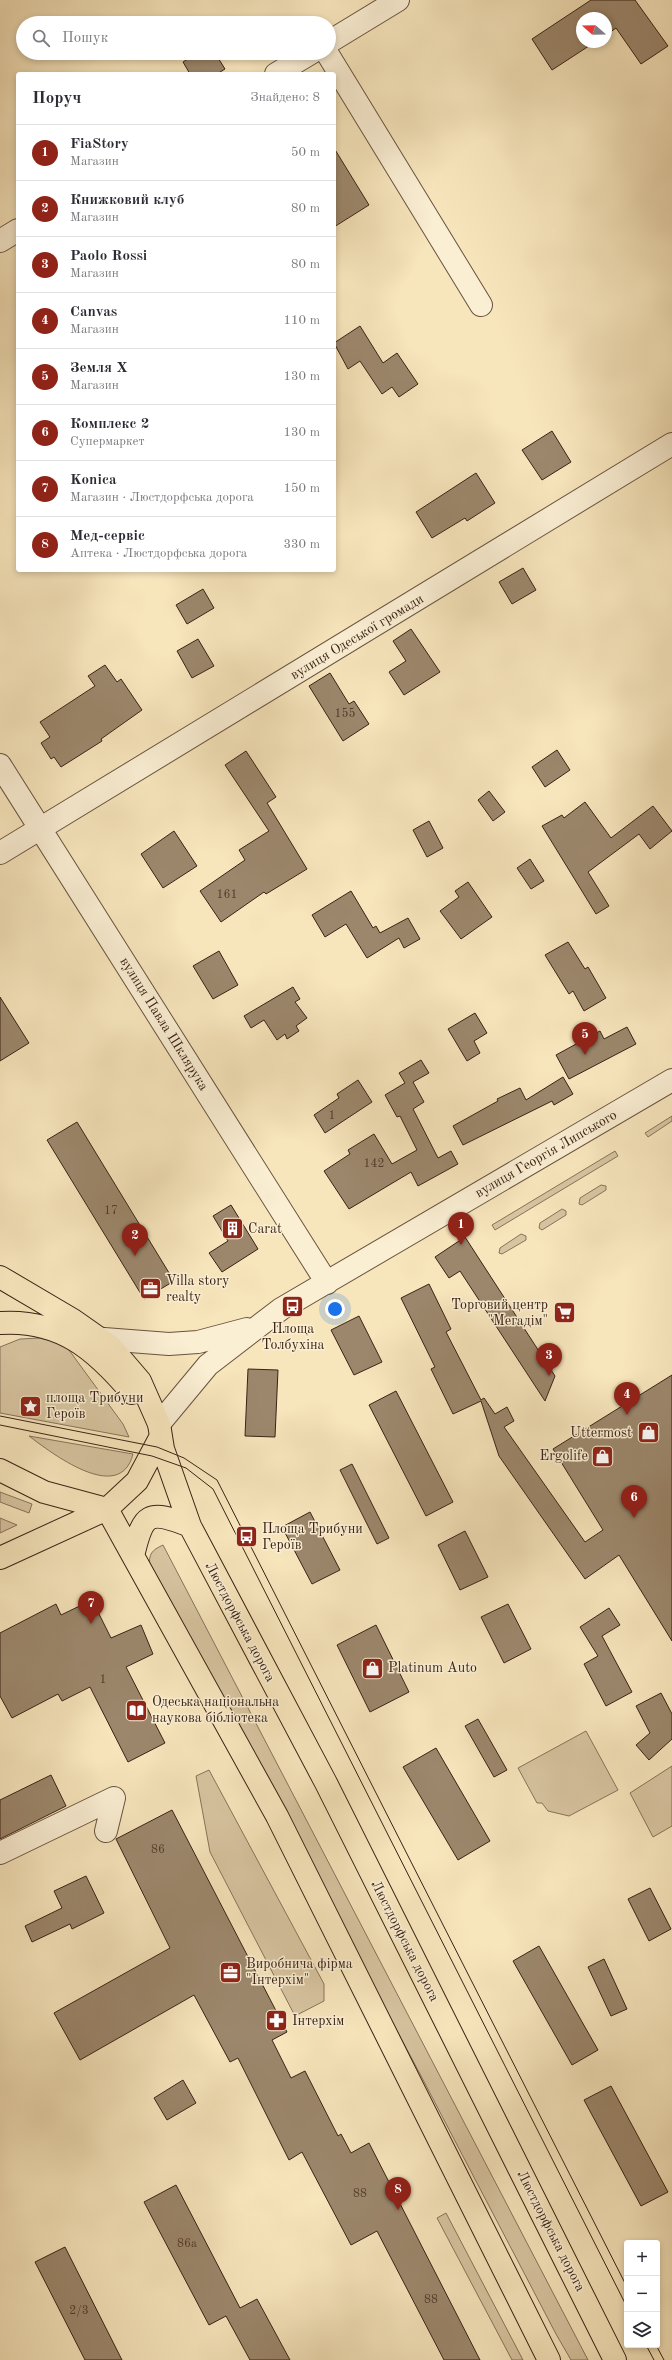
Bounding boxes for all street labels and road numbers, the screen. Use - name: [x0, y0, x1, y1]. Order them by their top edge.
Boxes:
- street label: вулиця Одеської громади: [288, 592, 426, 682]
- street label: вулиця Павла Шклярука: [117, 955, 211, 1093]
- street label: вулиця Георгія Липського: [473, 1108, 619, 1200]
- street label: Люстдорфська дорога: [202, 1560, 278, 1685]
- street label: Люстдорфська дорога: [368, 1878, 442, 2004]
- street label: Люстдорфська дорога: [514, 2168, 588, 2294]

